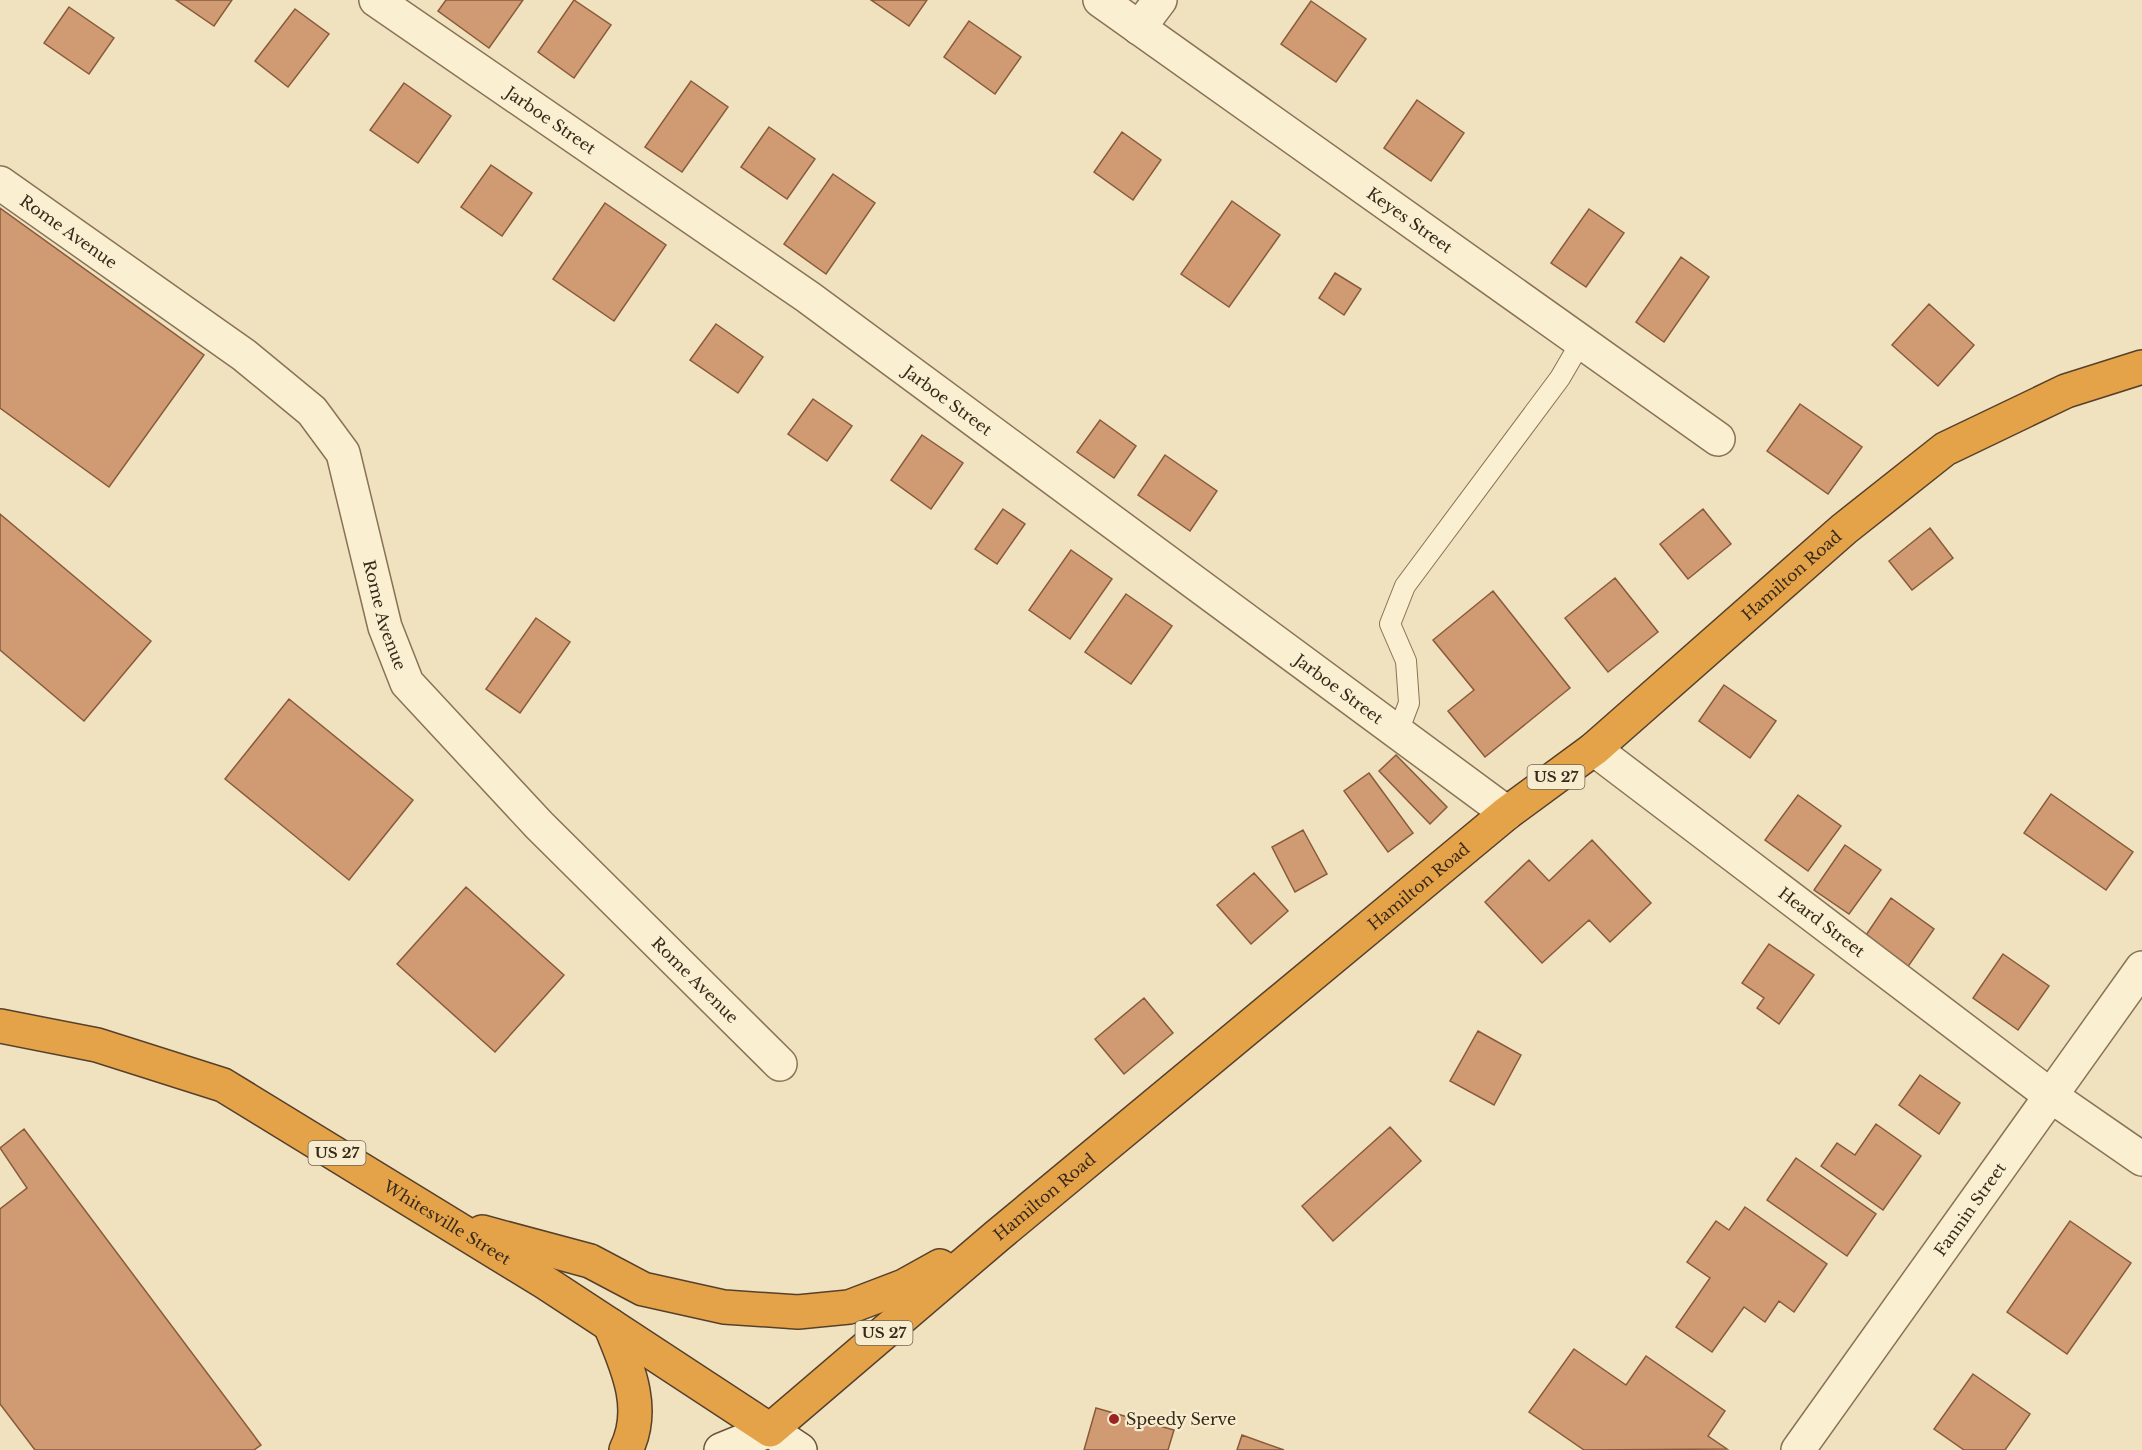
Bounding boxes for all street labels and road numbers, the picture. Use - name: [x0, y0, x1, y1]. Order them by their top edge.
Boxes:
- street label: Jarboe Street: [500, 81, 600, 158]
- street label: Keyes Street: [1363, 183, 1456, 257]
- street label: Rome Avenue: [16, 190, 121, 272]
- street label: Jarboe Street: [898, 360, 996, 439]
- street label: Hamilton Road: [1737, 526, 1846, 624]
- street label: Rome Avenue: [359, 558, 411, 673]
- street label: Jarboe Street: [1289, 648, 1387, 728]
- road number: US 27: [1528, 765, 1584, 789]
- street label: Hamilton Road: [1363, 838, 1474, 934]
- street label: Heard Street: [1775, 883, 1869, 961]
- street label: Rome Avenue: [648, 933, 743, 1027]
- road number: US 27: [308, 1141, 366, 1165]
- street label: Hamilton Road: [989, 1149, 1100, 1245]
- street label: Fannin Street: [1930, 1158, 2010, 1260]
- street label: Whitesville Street: [379, 1175, 514, 1269]
- road number: US 27: [856, 1321, 912, 1345]

